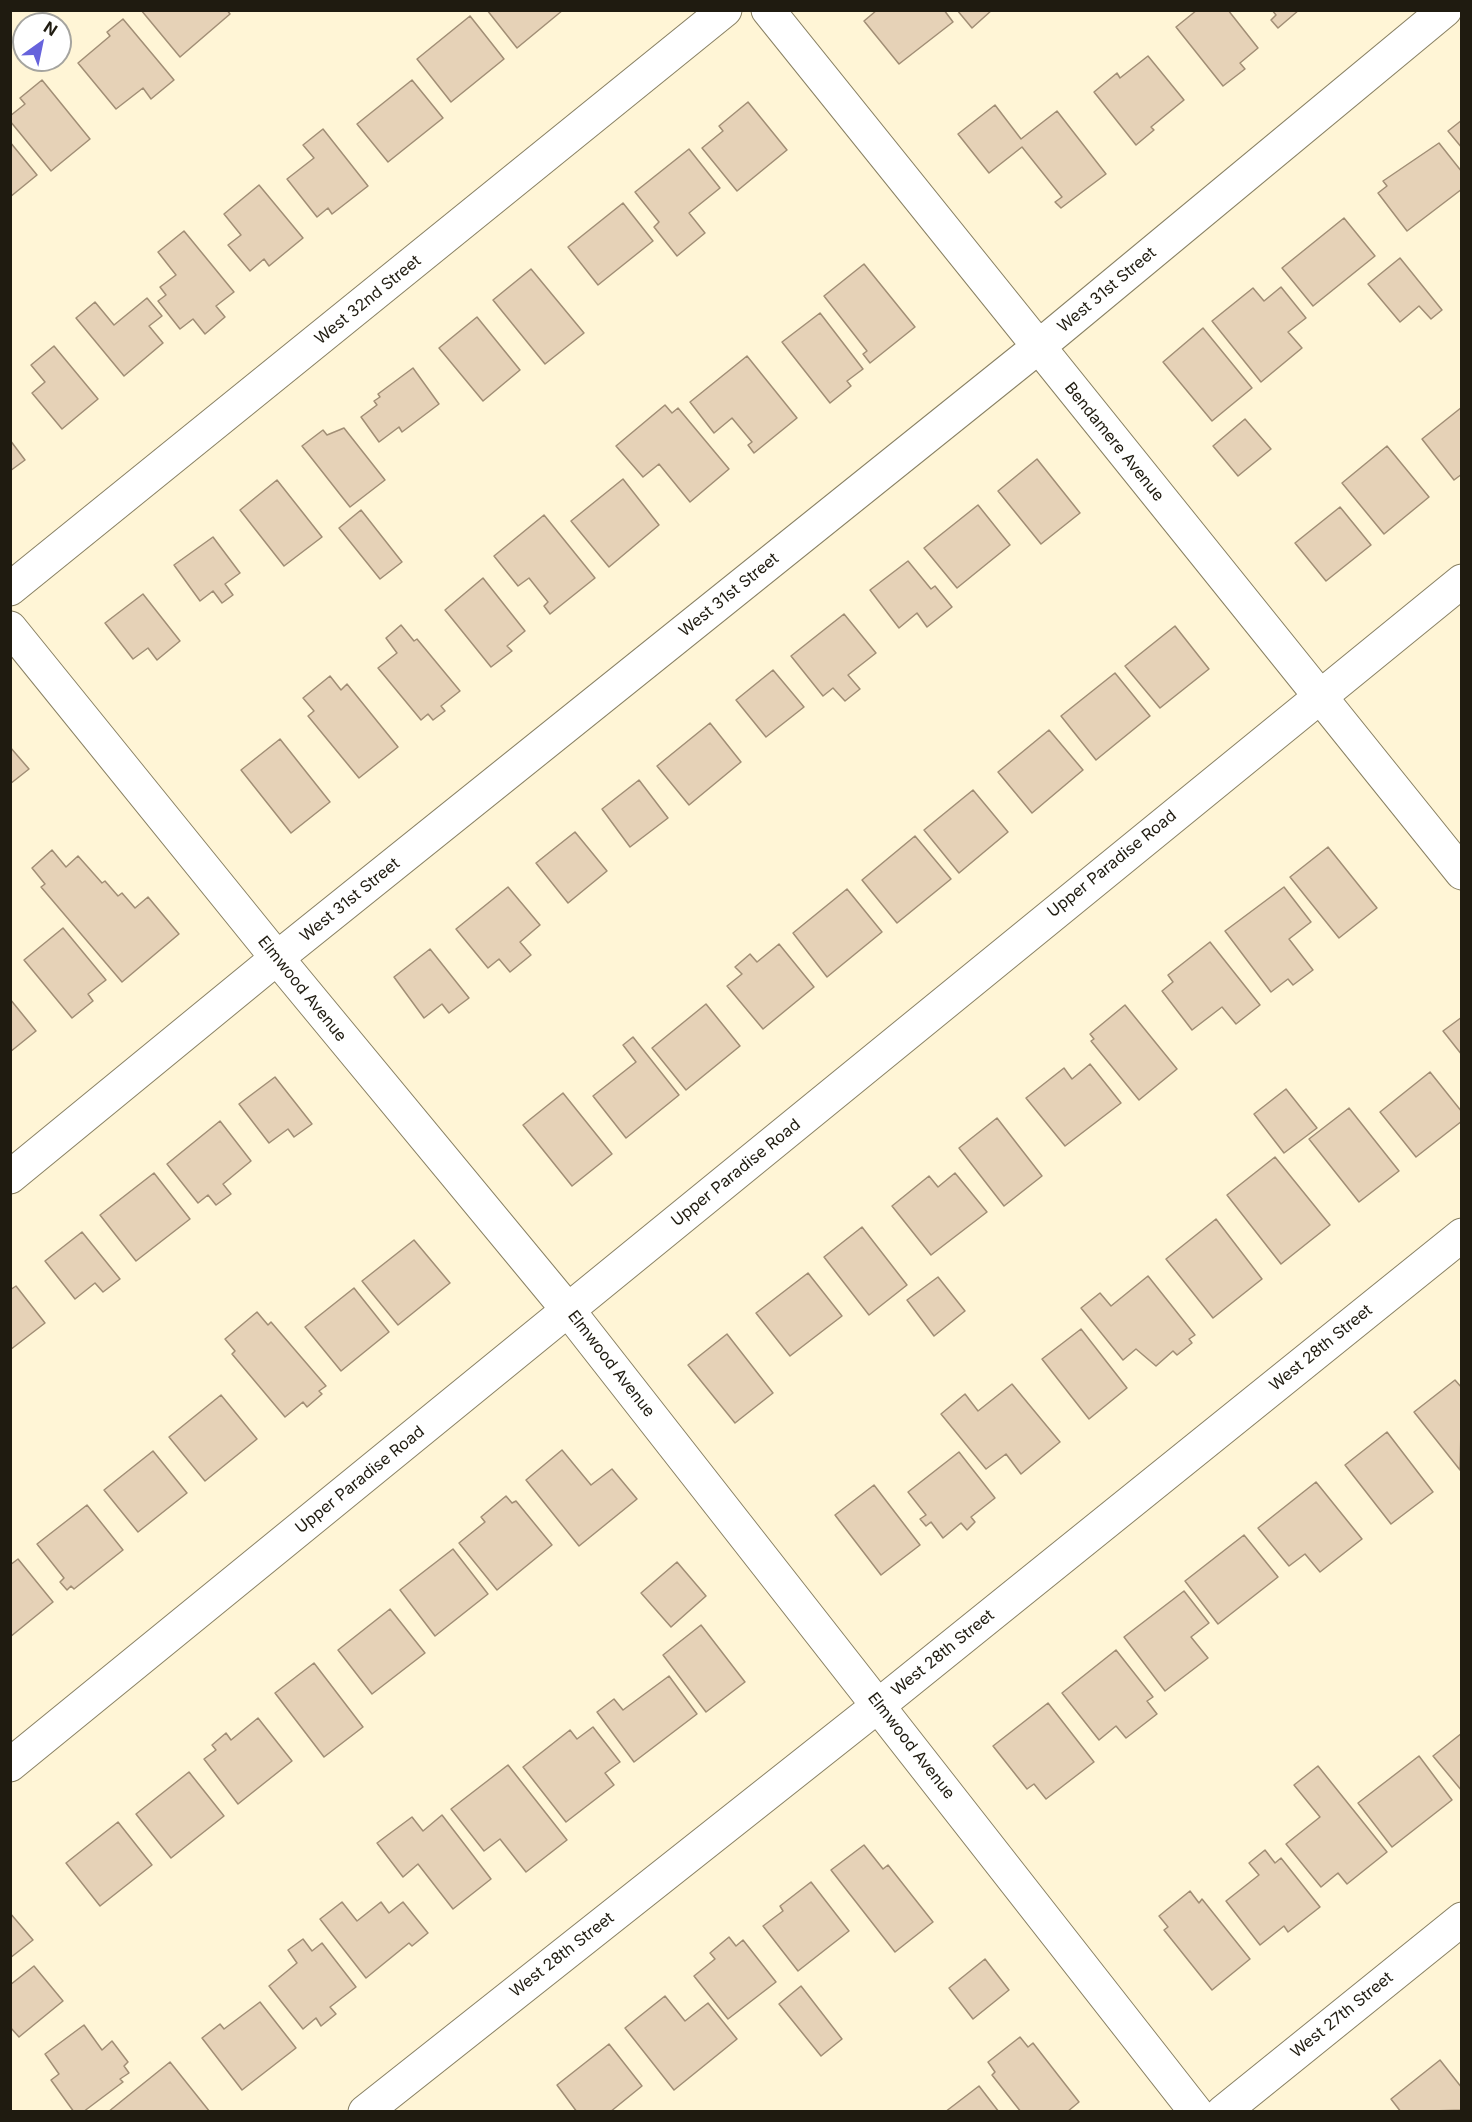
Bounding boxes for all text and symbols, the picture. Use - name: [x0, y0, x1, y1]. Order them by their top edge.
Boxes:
- north arrow: [12, 12, 72, 72]
- text: N: [40, 17, 61, 40]
- street label: West 31st Street: [1054, 243, 1160, 337]
- street label: West 32nd Street: [311, 251, 425, 349]
- street label: Bendamere Avenue: [1060, 379, 1168, 505]
- street label: West 31st Street: [675, 549, 783, 641]
- street label: Upper Paradise Road: [1044, 806, 1180, 922]
- street label: West 31st Street: [296, 854, 404, 946]
- street label: Elmwood Avenue: [254, 932, 350, 1046]
- street label: Upper Paradise Road: [668, 1115, 804, 1231]
- street label: West 28th Street: [1266, 1301, 1376, 1395]
- street label: Elmwood Avenue: [563, 1307, 659, 1421]
- street label: Upper Paradise Road: [292, 1422, 428, 1538]
- street label: West 28th Street: [888, 1606, 998, 1700]
- street label: Elmwood Avenue: [863, 1689, 959, 1803]
- street label: West 28th Street: [506, 1909, 618, 2001]
- street label: West 27th Street: [1287, 1968, 1397, 2062]

